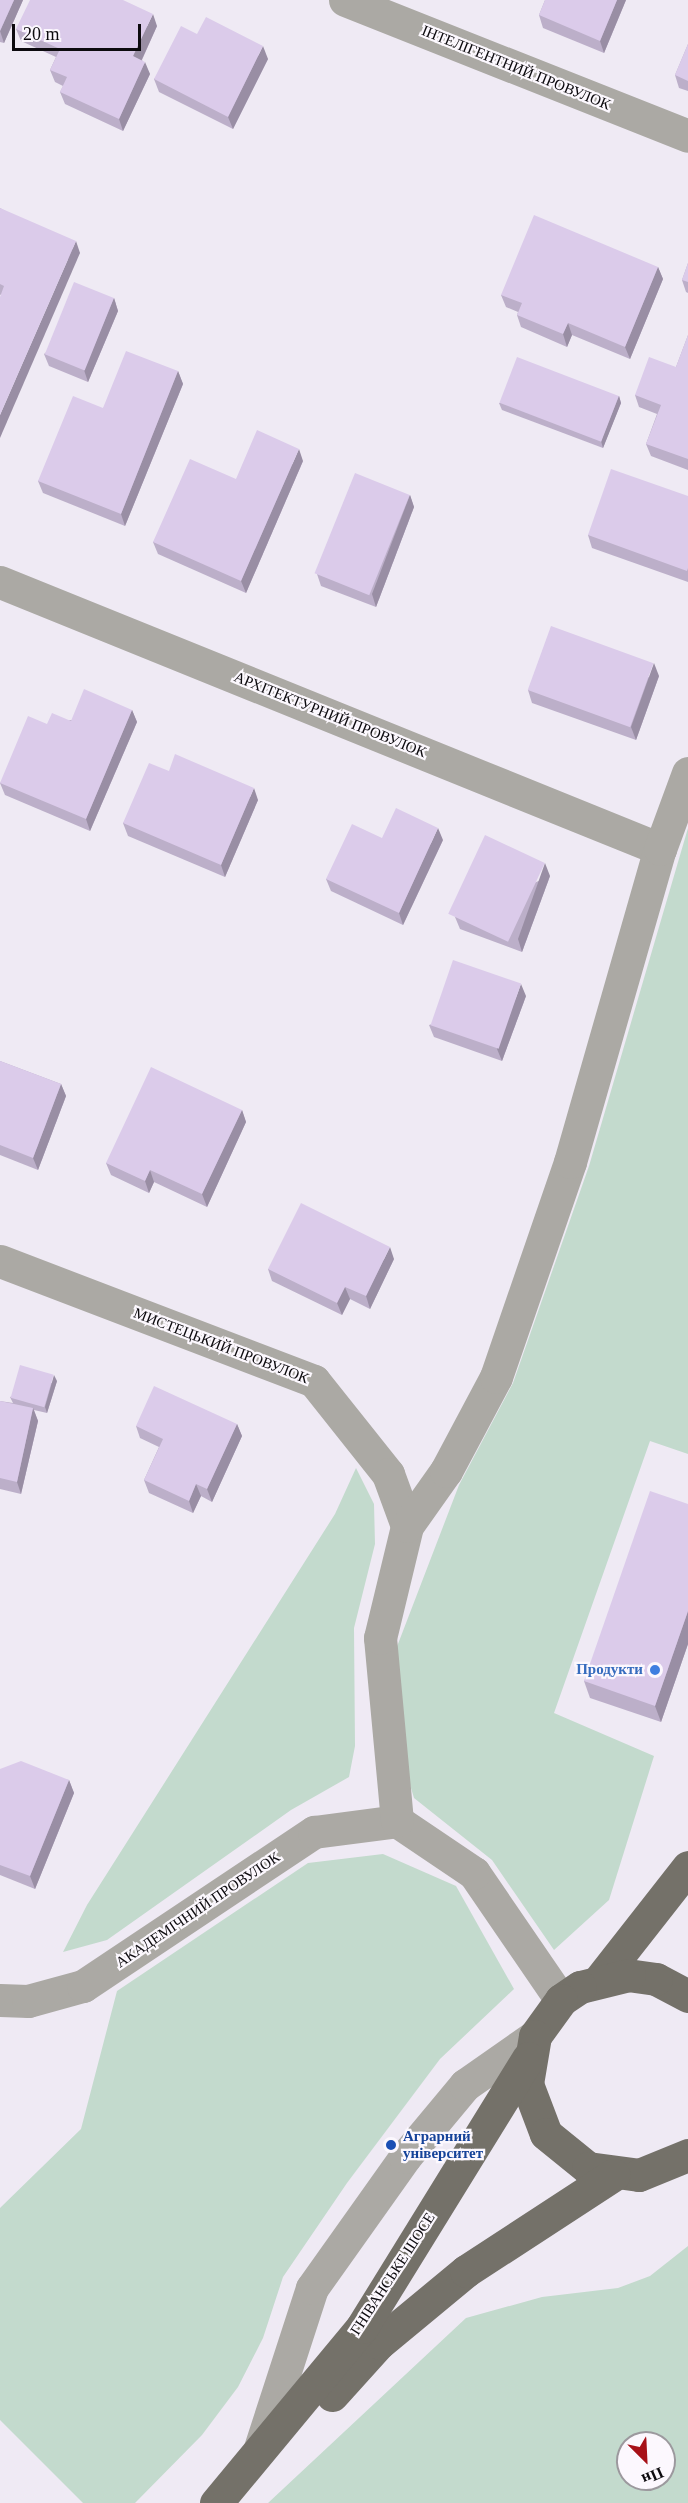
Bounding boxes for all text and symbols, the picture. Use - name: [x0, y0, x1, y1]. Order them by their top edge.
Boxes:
- scale bar: [15, 12, 144, 50]
- street label: ІНТЕЛІГЕНТНИЙ ПРОВУЛОК: [419, 22, 613, 114]
- text: 20 m: [23, 24, 60, 44]
- street label: АРХІТЕКТУРНИЙ ПРОВУЛОК: [231, 668, 429, 762]
- street label: МИСТЕЦЬКИЙ ПРОВУЛОК: [131, 1304, 311, 1388]
- place label: Продукти: [576, 1661, 643, 1679]
- marker: Продукти: [648, 1663, 662, 1677]
- street label: АКАДЕМІЧНИЙ ПРОВУЛОК: [112, 1848, 284, 1972]
- place label: Аграрний університет: [403, 2127, 483, 2162]
- marker: Аграрний університет: [384, 2138, 398, 2152]
- street label: ГНІВАНСЬКЕ ШОСЕ: [347, 2210, 439, 2338]
- north arrow: [616, 2431, 676, 2491]
- text: Пн: [639, 2464, 666, 2488]

